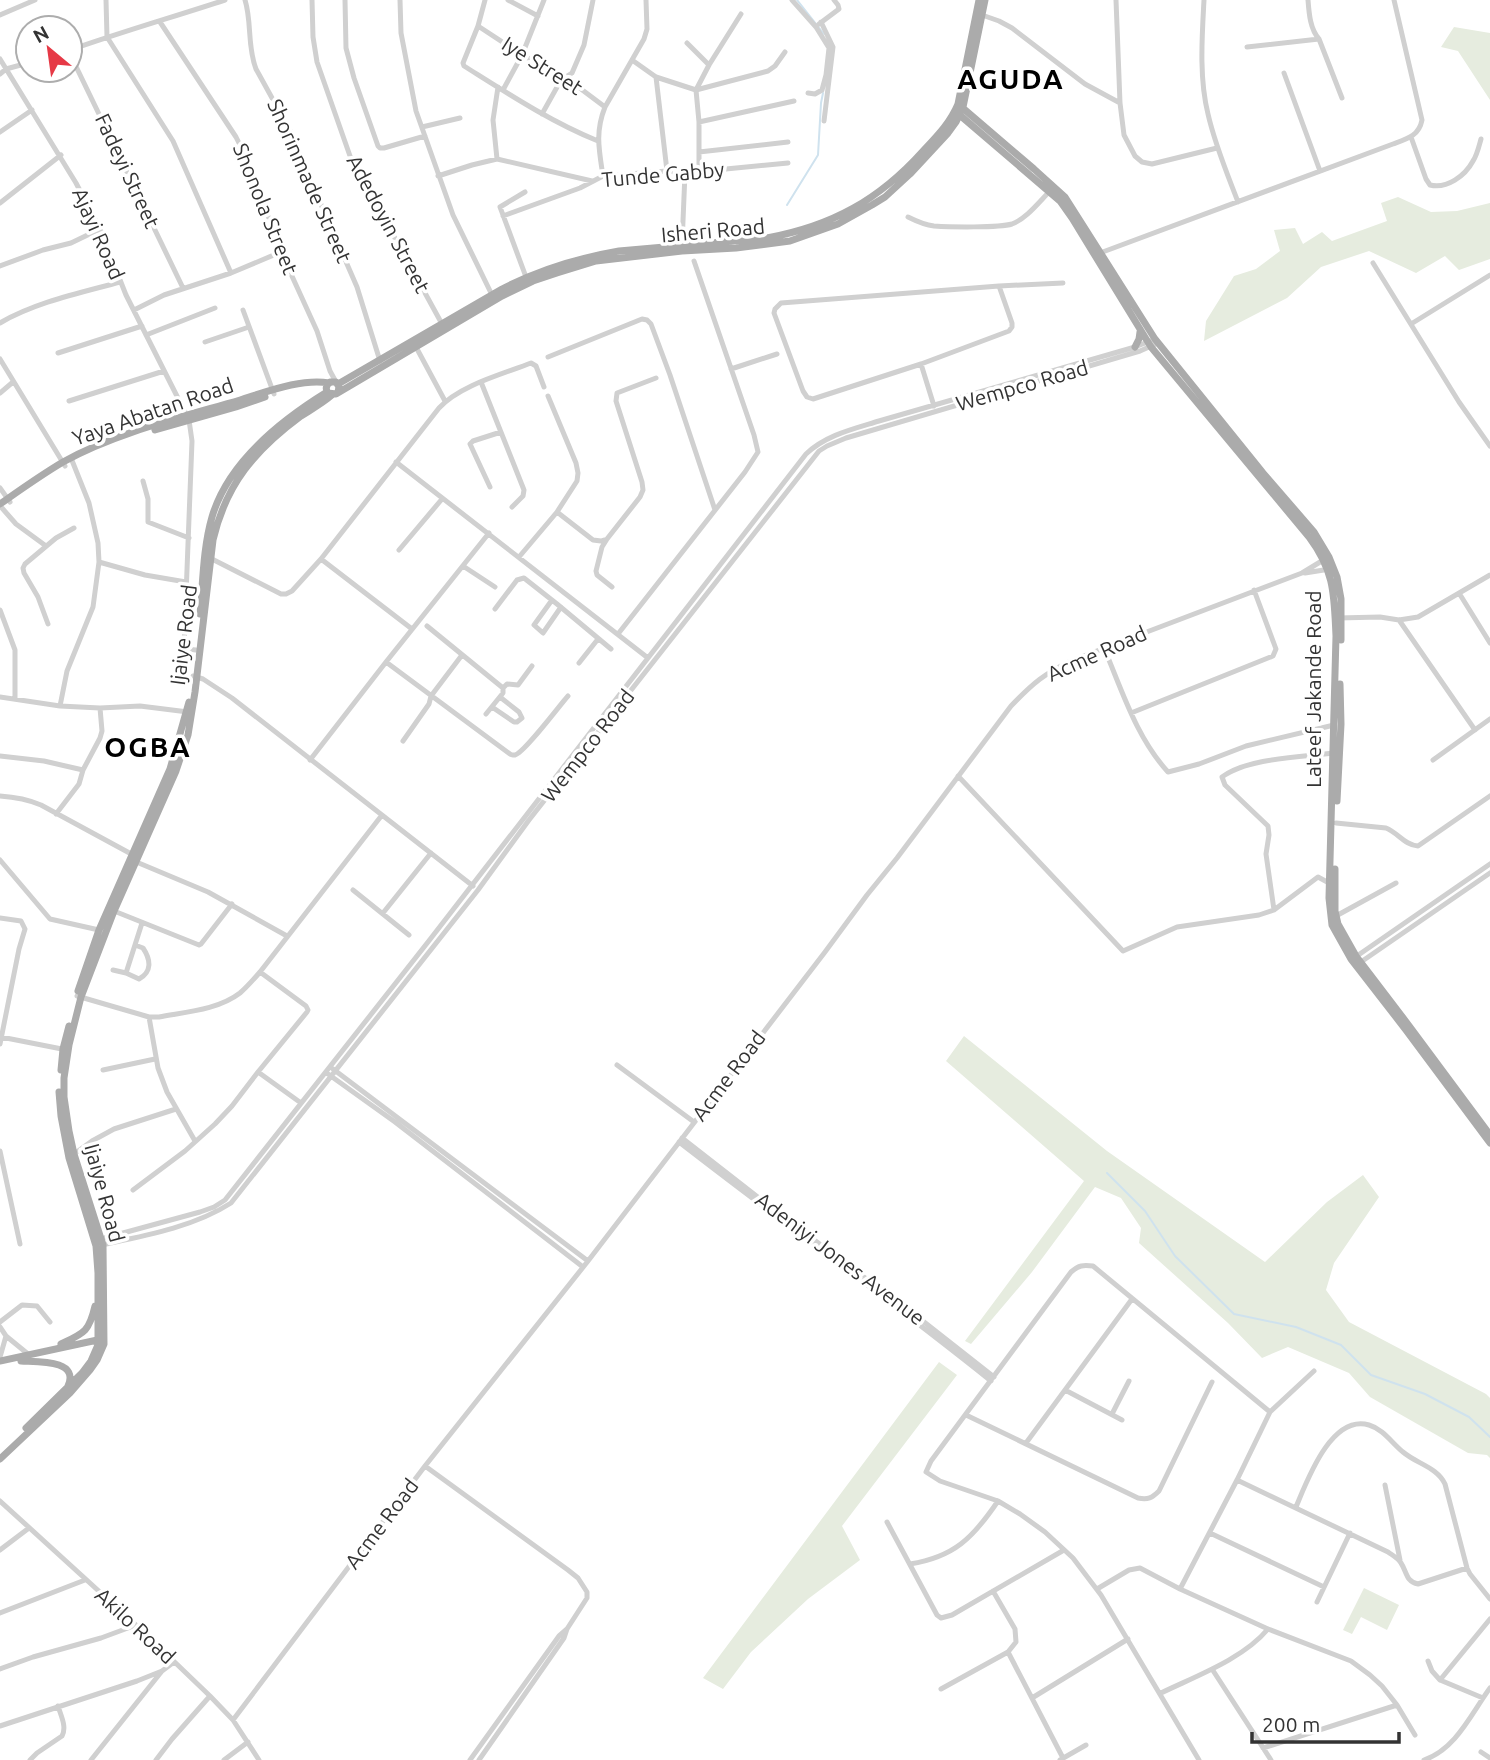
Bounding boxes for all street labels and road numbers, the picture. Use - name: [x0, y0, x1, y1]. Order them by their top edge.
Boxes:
- street label: Iye Street: [498, 31, 587, 99]
- street label: Shorinmade Street: [263, 95, 357, 266]
- street label: Fadeyi Street: [91, 109, 165, 232]
- street label: Shonola Street: [229, 140, 303, 278]
- street label: Adedoyin Street: [342, 150, 435, 297]
- street label: Tunde Gabby: [601, 157, 725, 191]
- street label: Ajayi Road: [68, 184, 130, 283]
- street label: Isheri Road: [660, 214, 766, 247]
- street label: Wempco Road: [953, 355, 1091, 415]
- street label: Yaya Abatan Road: [69, 372, 236, 450]
- street label: Ijaiye Road: [165, 583, 201, 687]
- street label: Lateef Jakande Road: [1301, 590, 1325, 788]
- street label: Acme Road: [1043, 621, 1150, 686]
- street label: Wempco Road: [536, 684, 639, 806]
- street label: Acme Road: [687, 1026, 770, 1125]
- street label: Ijaiye Road: [80, 1141, 130, 1245]
- street label: Adeniyi Jones Avenue: [751, 1187, 930, 1330]
- street label: Acme Road: [340, 1474, 423, 1573]
- street label: Akilo Road: [91, 1582, 181, 1668]

